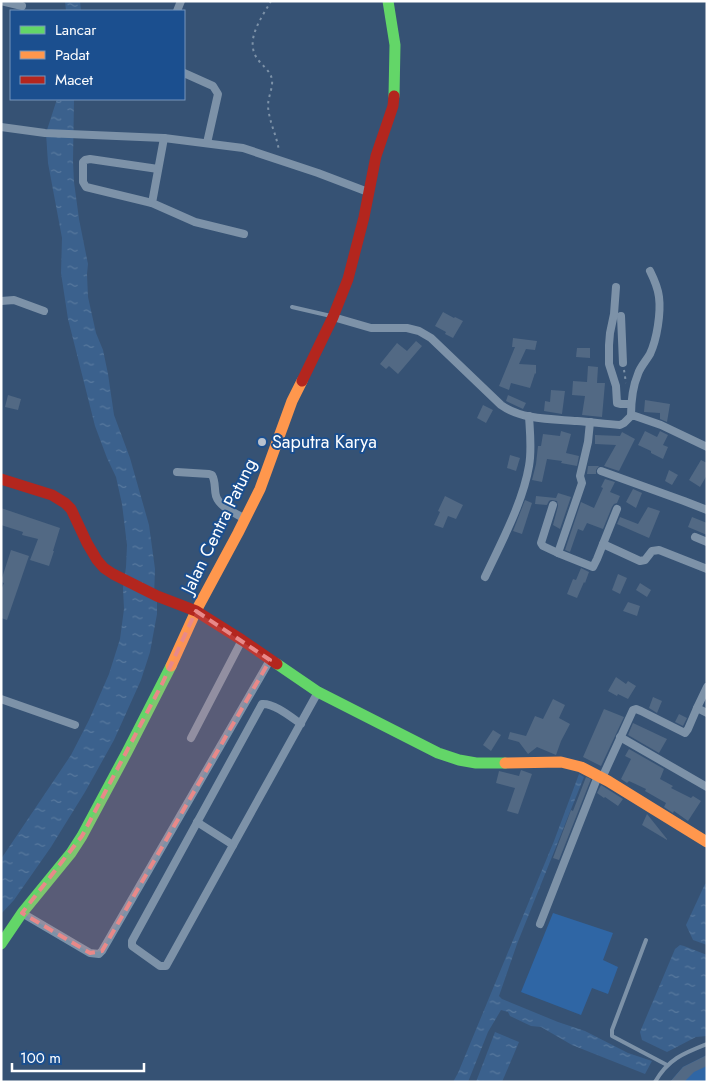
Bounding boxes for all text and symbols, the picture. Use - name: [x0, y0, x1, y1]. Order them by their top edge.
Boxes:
- legend: [10, 10, 185, 100]
- text: Lancar: [55, 19, 97, 41]
- text: Padat: [55, 44, 90, 66]
- text: Macet: [55, 69, 93, 91]
- place label: Saputra Karya: [272, 429, 377, 455]
- marker: Saputra Karya: [256, 436, 268, 448]
- street label: Jalan Centra Patung: [174, 454, 263, 600]
- scale bar: [12, 1040, 145, 1072]
- text: 100 m: [20, 1047, 61, 1069]

